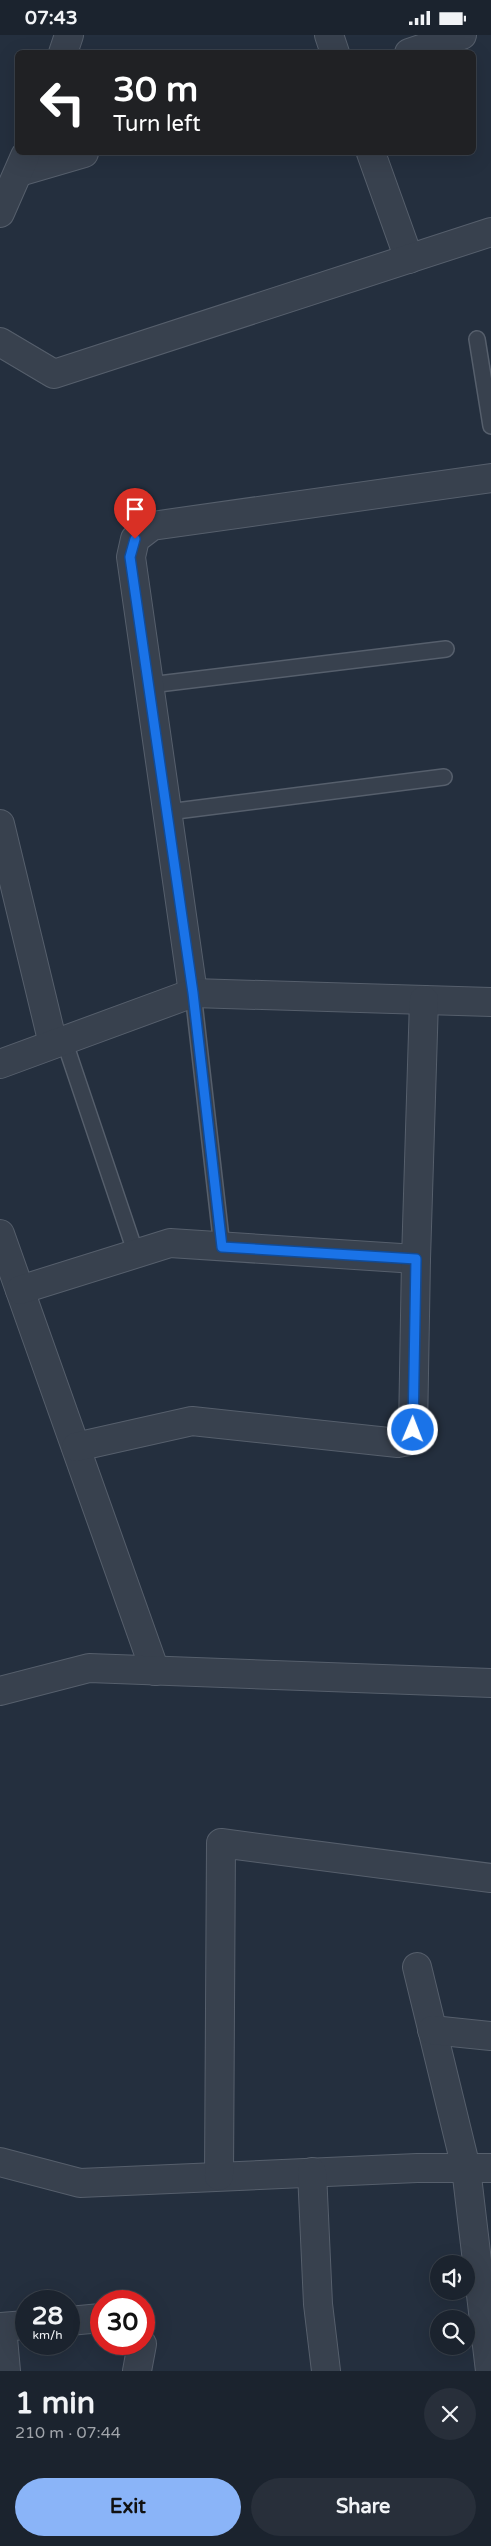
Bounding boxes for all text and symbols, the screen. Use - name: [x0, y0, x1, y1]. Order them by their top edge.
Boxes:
- text: 07:43: [25, 7, 78, 29]
- text: 30 m: [113, 69, 198, 111]
- icon: left: [30, 70, 95, 135]
- text: Turn left: [113, 111, 201, 137]
- pin: [114, 488, 156, 539]
- icon: arrive: [121, 495, 149, 523]
- position arrow: [386, 1403, 438, 1455]
- map controls: [430, 2255, 475, 2355]
- button: sound: [430, 2255, 475, 2300]
- speed limit sign: 30: [90, 2290, 155, 2355]
- text: 28: [32, 2301, 63, 2331]
- button: search: [430, 2310, 475, 2355]
- text: km/h: [32, 2328, 63, 2342]
- text: 1 min: [15, 2385, 95, 2422]
- button: close: [424, 2388, 476, 2440]
- text: 210 m · 07:44: [15, 2423, 121, 2443]
- button: Exit: [15, 2478, 241, 2536]
- button: Share: [251, 2478, 476, 2536]

